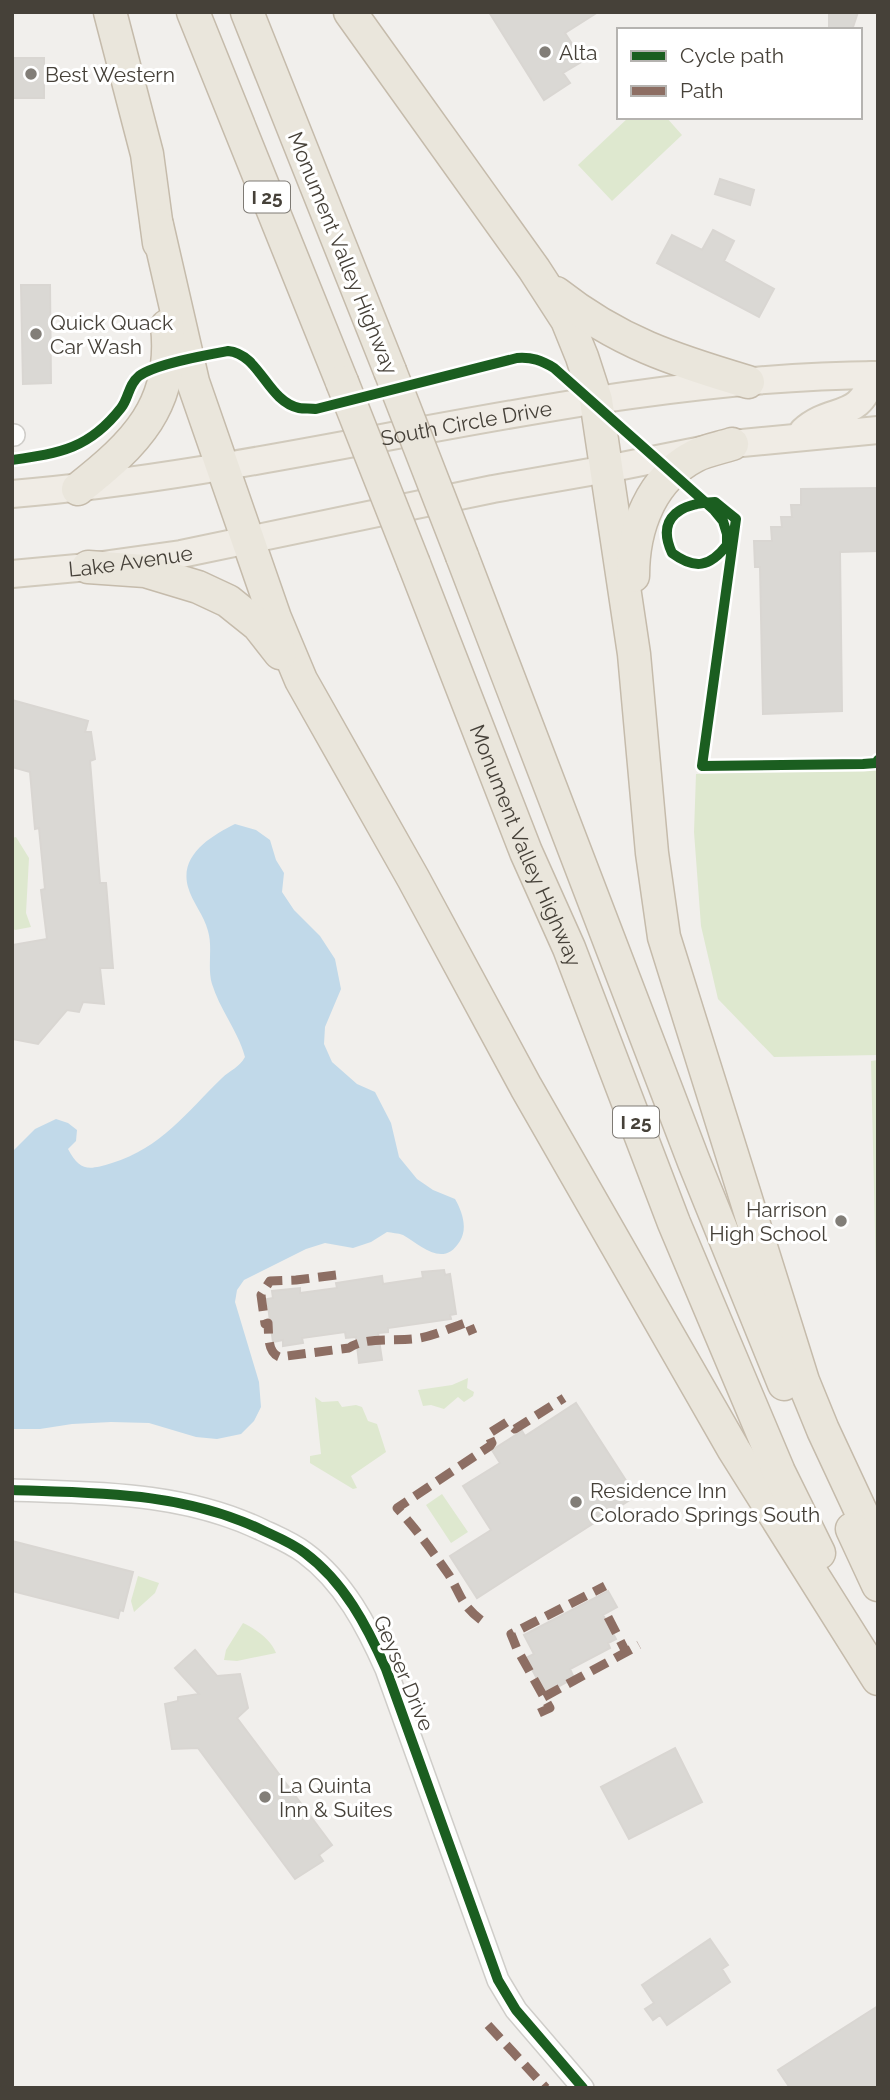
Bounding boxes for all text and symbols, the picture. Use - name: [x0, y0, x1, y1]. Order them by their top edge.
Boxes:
- legend: [617, 28, 862, 119]
- place label: Alta: [559, 40, 597, 65]
- text: Cycle path: [680, 43, 784, 68]
- marker: Alta: [537, 44, 553, 60]
- place label: Best Western: [45, 62, 175, 87]
- marker: Best Western: [23, 66, 39, 82]
- text: Path: [680, 78, 724, 103]
- street label: Monument Valley Highway: [283, 128, 403, 378]
- road number: I 25: [244, 182, 290, 212]
- place label: Quick Quack Car Wash: [50, 310, 173, 359]
- marker: Quick Quack Car Wash: [28, 326, 44, 342]
- street label: South Circle Drive: [379, 395, 554, 450]
- street label: Lake Avenue: [67, 539, 195, 581]
- street label: Monument Valley Highway: [465, 721, 587, 970]
- road number: I 25: [613, 1106, 659, 1138]
- place label: Harrison High School: [709, 1197, 827, 1246]
- marker: Harrison High School: [833, 1213, 849, 1229]
- place label: Residence Inn Colorado Springs South: [590, 1478, 820, 1527]
- marker: Residence Inn Colorado Springs South: [568, 1494, 584, 1510]
- street label: Geyser Drive: [368, 1612, 440, 1734]
- place label: La Quinta Inn & Suites: [279, 1773, 393, 1822]
- marker: La Quinta Inn & Suites: [257, 1789, 273, 1805]

